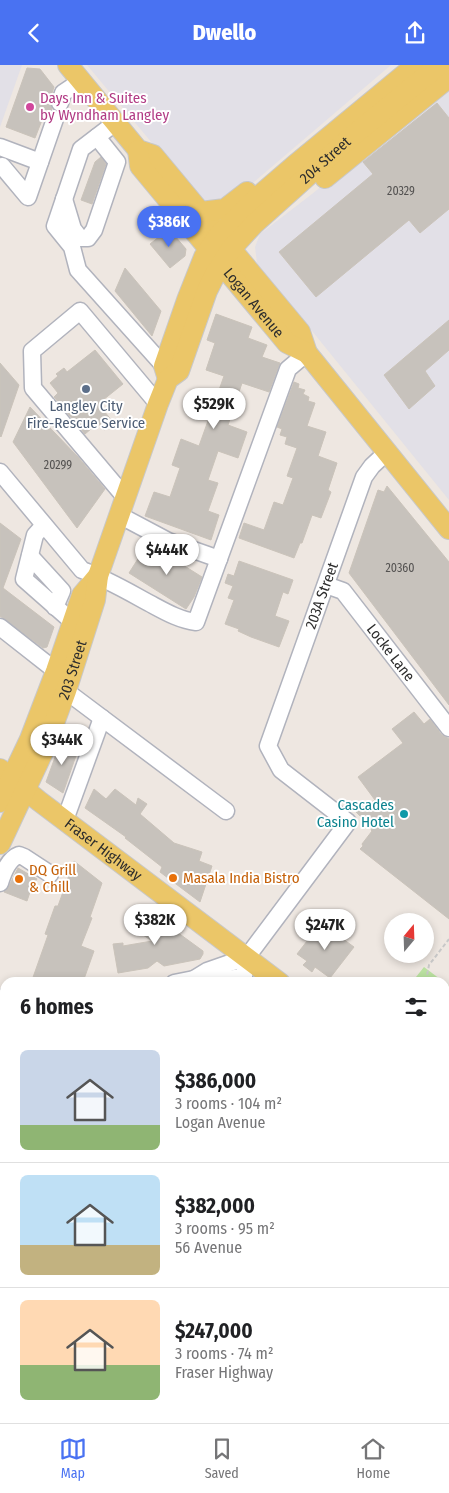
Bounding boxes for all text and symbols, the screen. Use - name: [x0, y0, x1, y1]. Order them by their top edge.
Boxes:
- icon: back: [20, 19, 48, 47]
- text: Dwello: [193, 19, 256, 46]
- icon: share: [401, 19, 429, 47]
- place label: Days Inn & Suites by Wyndham Langley: [40, 89, 169, 124]
- marker: Days Inn & Suites by Wyndham Langley: [24, 101, 36, 113]
- street label: 204 Street: [296, 133, 355, 188]
- house number: 20329: [387, 184, 415, 198]
- pin: $386K: [134, 205, 204, 248]
- text: $386K: [148, 212, 190, 231]
- street label: Logan Avenue: [220, 264, 288, 341]
- marker: Langley City Fire-Rescue Service: [80, 383, 92, 395]
- pin: $529K: [179, 387, 249, 430]
- text: $529K: [194, 394, 234, 413]
- place label: Langley City Fire-Rescue Service: [27, 397, 145, 432]
- house number: 20299: [44, 458, 72, 472]
- pin: $444K: [132, 533, 202, 576]
- text: $444K: [146, 540, 188, 559]
- street label: 203A Street: [302, 560, 342, 631]
- house number: 20360: [385, 561, 415, 575]
- street label: Locke Lane: [363, 620, 419, 685]
- street label: 203 Street: [55, 638, 91, 702]
- pin: $344K: [27, 723, 97, 766]
- text: $344K: [41, 730, 83, 749]
- place label: Cascades Casino Hotel: [317, 796, 394, 831]
- marker: Cascades Casino Hotel: [398, 808, 410, 820]
- street label: Fraser Highway: [61, 815, 146, 885]
- place label: DQ Grill & Chill: [29, 861, 76, 896]
- place label: Masala India Bistro: [183, 869, 300, 887]
- marker: Masala India Bistro: [167, 872, 179, 884]
- marker: DQ Grill & Chill: [13, 873, 25, 885]
- pin: $382K: [120, 903, 190, 946]
- pin: $247K: [290, 909, 360, 951]
- text: $382K: [135, 910, 175, 929]
- north arrow: [384, 913, 434, 963]
- map controls: [384, 913, 434, 963]
- text: $247K: [306, 915, 344, 934]
- icon: filters: [402, 993, 430, 1021]
- text: 6 homes: [20, 994, 93, 1020]
- text: $386,000: [175, 1068, 256, 1094]
- icon: home: [60, 1070, 120, 1130]
- text: 3 rooms · 104 m²: [175, 1094, 282, 1113]
- text: Logan Avenue: [175, 1113, 265, 1132]
- text: $382,000: [175, 1193, 255, 1219]
- icon: home: [60, 1195, 120, 1255]
- text: 3 rooms · 95 m²: [175, 1219, 275, 1238]
- text: 56 Avenue: [175, 1238, 242, 1257]
- text: $247,000: [175, 1318, 253, 1344]
- icon: home: [60, 1320, 120, 1380]
- text: 3 rooms · 74 m²: [175, 1344, 273, 1363]
- text: Fraser Highway: [175, 1363, 273, 1382]
- tab: Map: [59, 1435, 87, 1482]
- tab: Saved: [205, 1435, 239, 1482]
- tab: Home: [357, 1435, 390, 1482]

